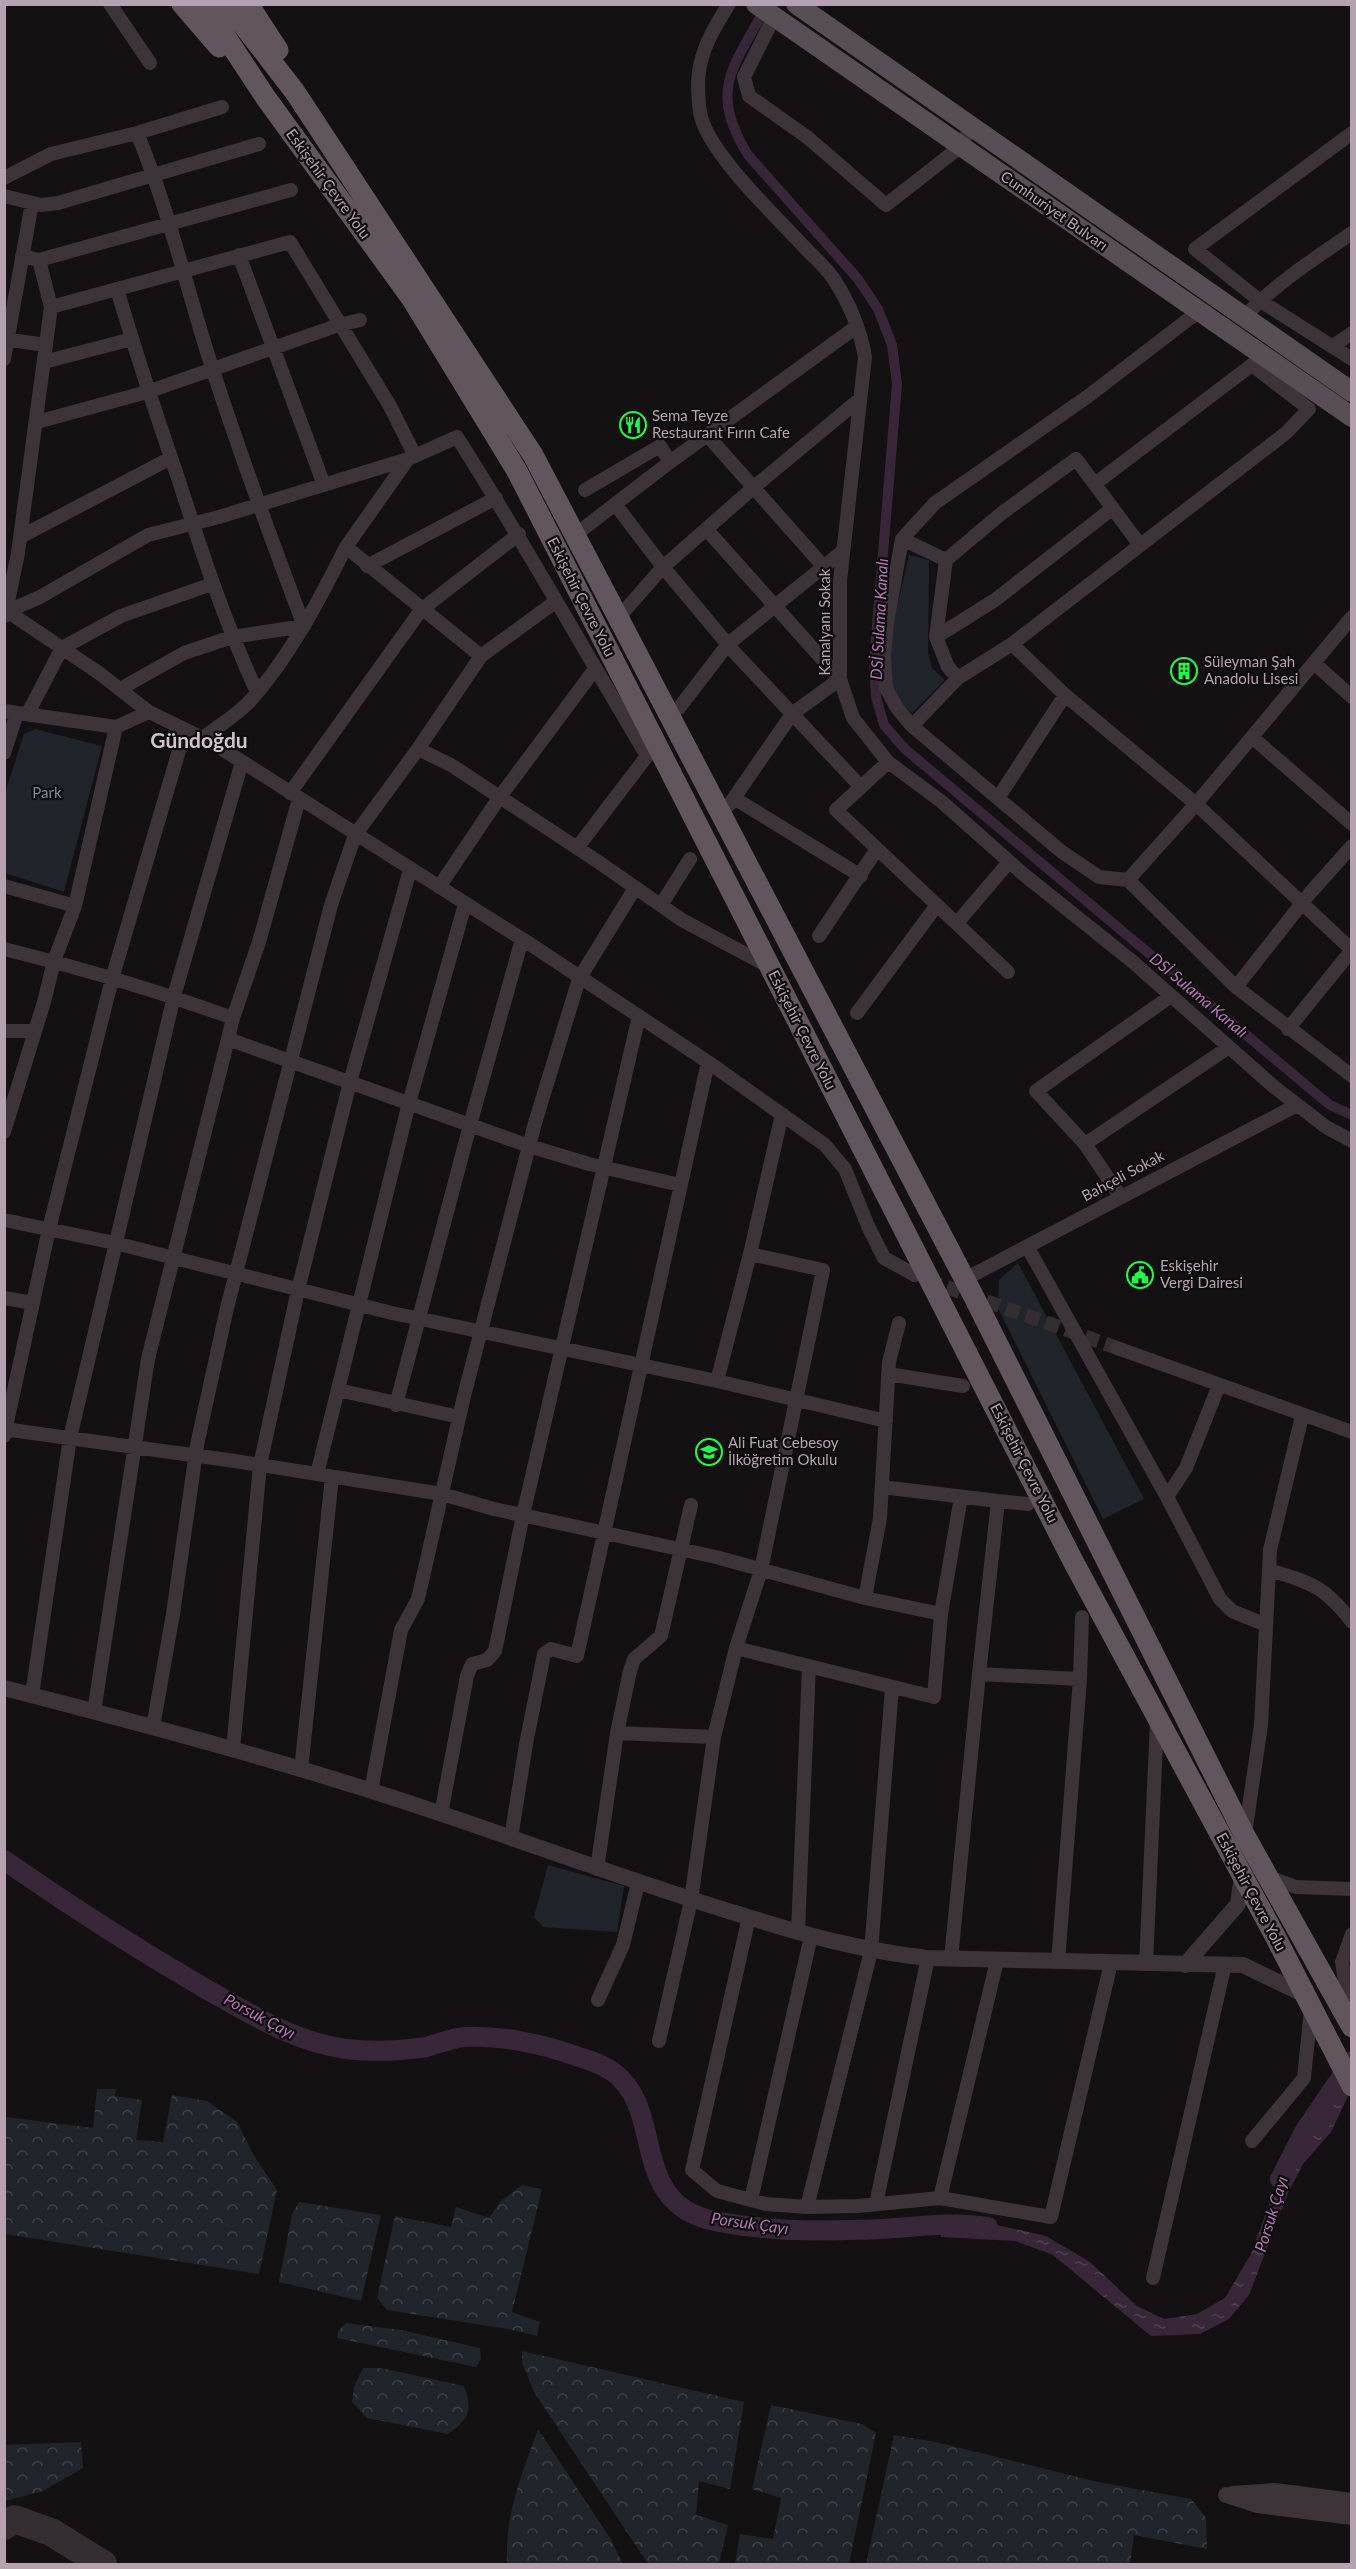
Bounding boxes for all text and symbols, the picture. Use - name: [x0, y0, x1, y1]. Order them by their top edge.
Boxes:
- street label: Eskişehir Çevre Yolu: [283, 125, 375, 242]
- street label: Cumhuriyet Bulvarı: [998, 167, 1112, 254]
- place label: Sema Teyze Restaurant Fırın Cafe: [652, 406, 790, 441]
- restaurant icon: Sema Teyze Restaurant Fırın Cafe: [618, 410, 648, 440]
- street label: Eskişehir Çevre Yolu: [544, 534, 620, 659]
- water label: DSİ Sulama Kanalı: [866, 558, 891, 680]
- street label: Kanalyanı Sokak: [815, 568, 833, 675]
- place label: Süleyman Şah Anadolu Lisesi: [1204, 652, 1298, 687]
- building icon: Süleyman Şah Anadolu Lisesi: [1169, 656, 1199, 686]
- district label: Gündoğdu: [150, 727, 248, 752]
- park label: Park: [32, 783, 62, 801]
- water label: DSİ Sulama Kanalı: [1147, 948, 1252, 1041]
- street label: Eskişehir Çevre Yolu: [765, 967, 841, 1092]
- street label: Bahçeli Sokak: [1078, 1146, 1167, 1204]
- place label: Eskişehir Vergi Dairesi: [1160, 1256, 1243, 1291]
- public building icon: Eskişehir Vergi Dairesi: [1125, 1260, 1155, 1290]
- street label: Eskişehir Çevre Yolu: [987, 1400, 1063, 1525]
- place label: Ali Fuat Cebesoy İlköğretim Okulu: [728, 1433, 839, 1468]
- school or university icon: Ali Fuat Cebesoy İlköğretim Okulu: [694, 1437, 724, 1467]
- street label: Eskişehir Çevre Yolu: [1213, 1829, 1291, 1954]
- water label: Porsuk Çayı: [221, 1989, 299, 2042]
- water label: Porsuk Çayı: [1250, 2174, 1291, 2254]
- water label: Porsuk Çayı: [710, 2208, 790, 2237]

